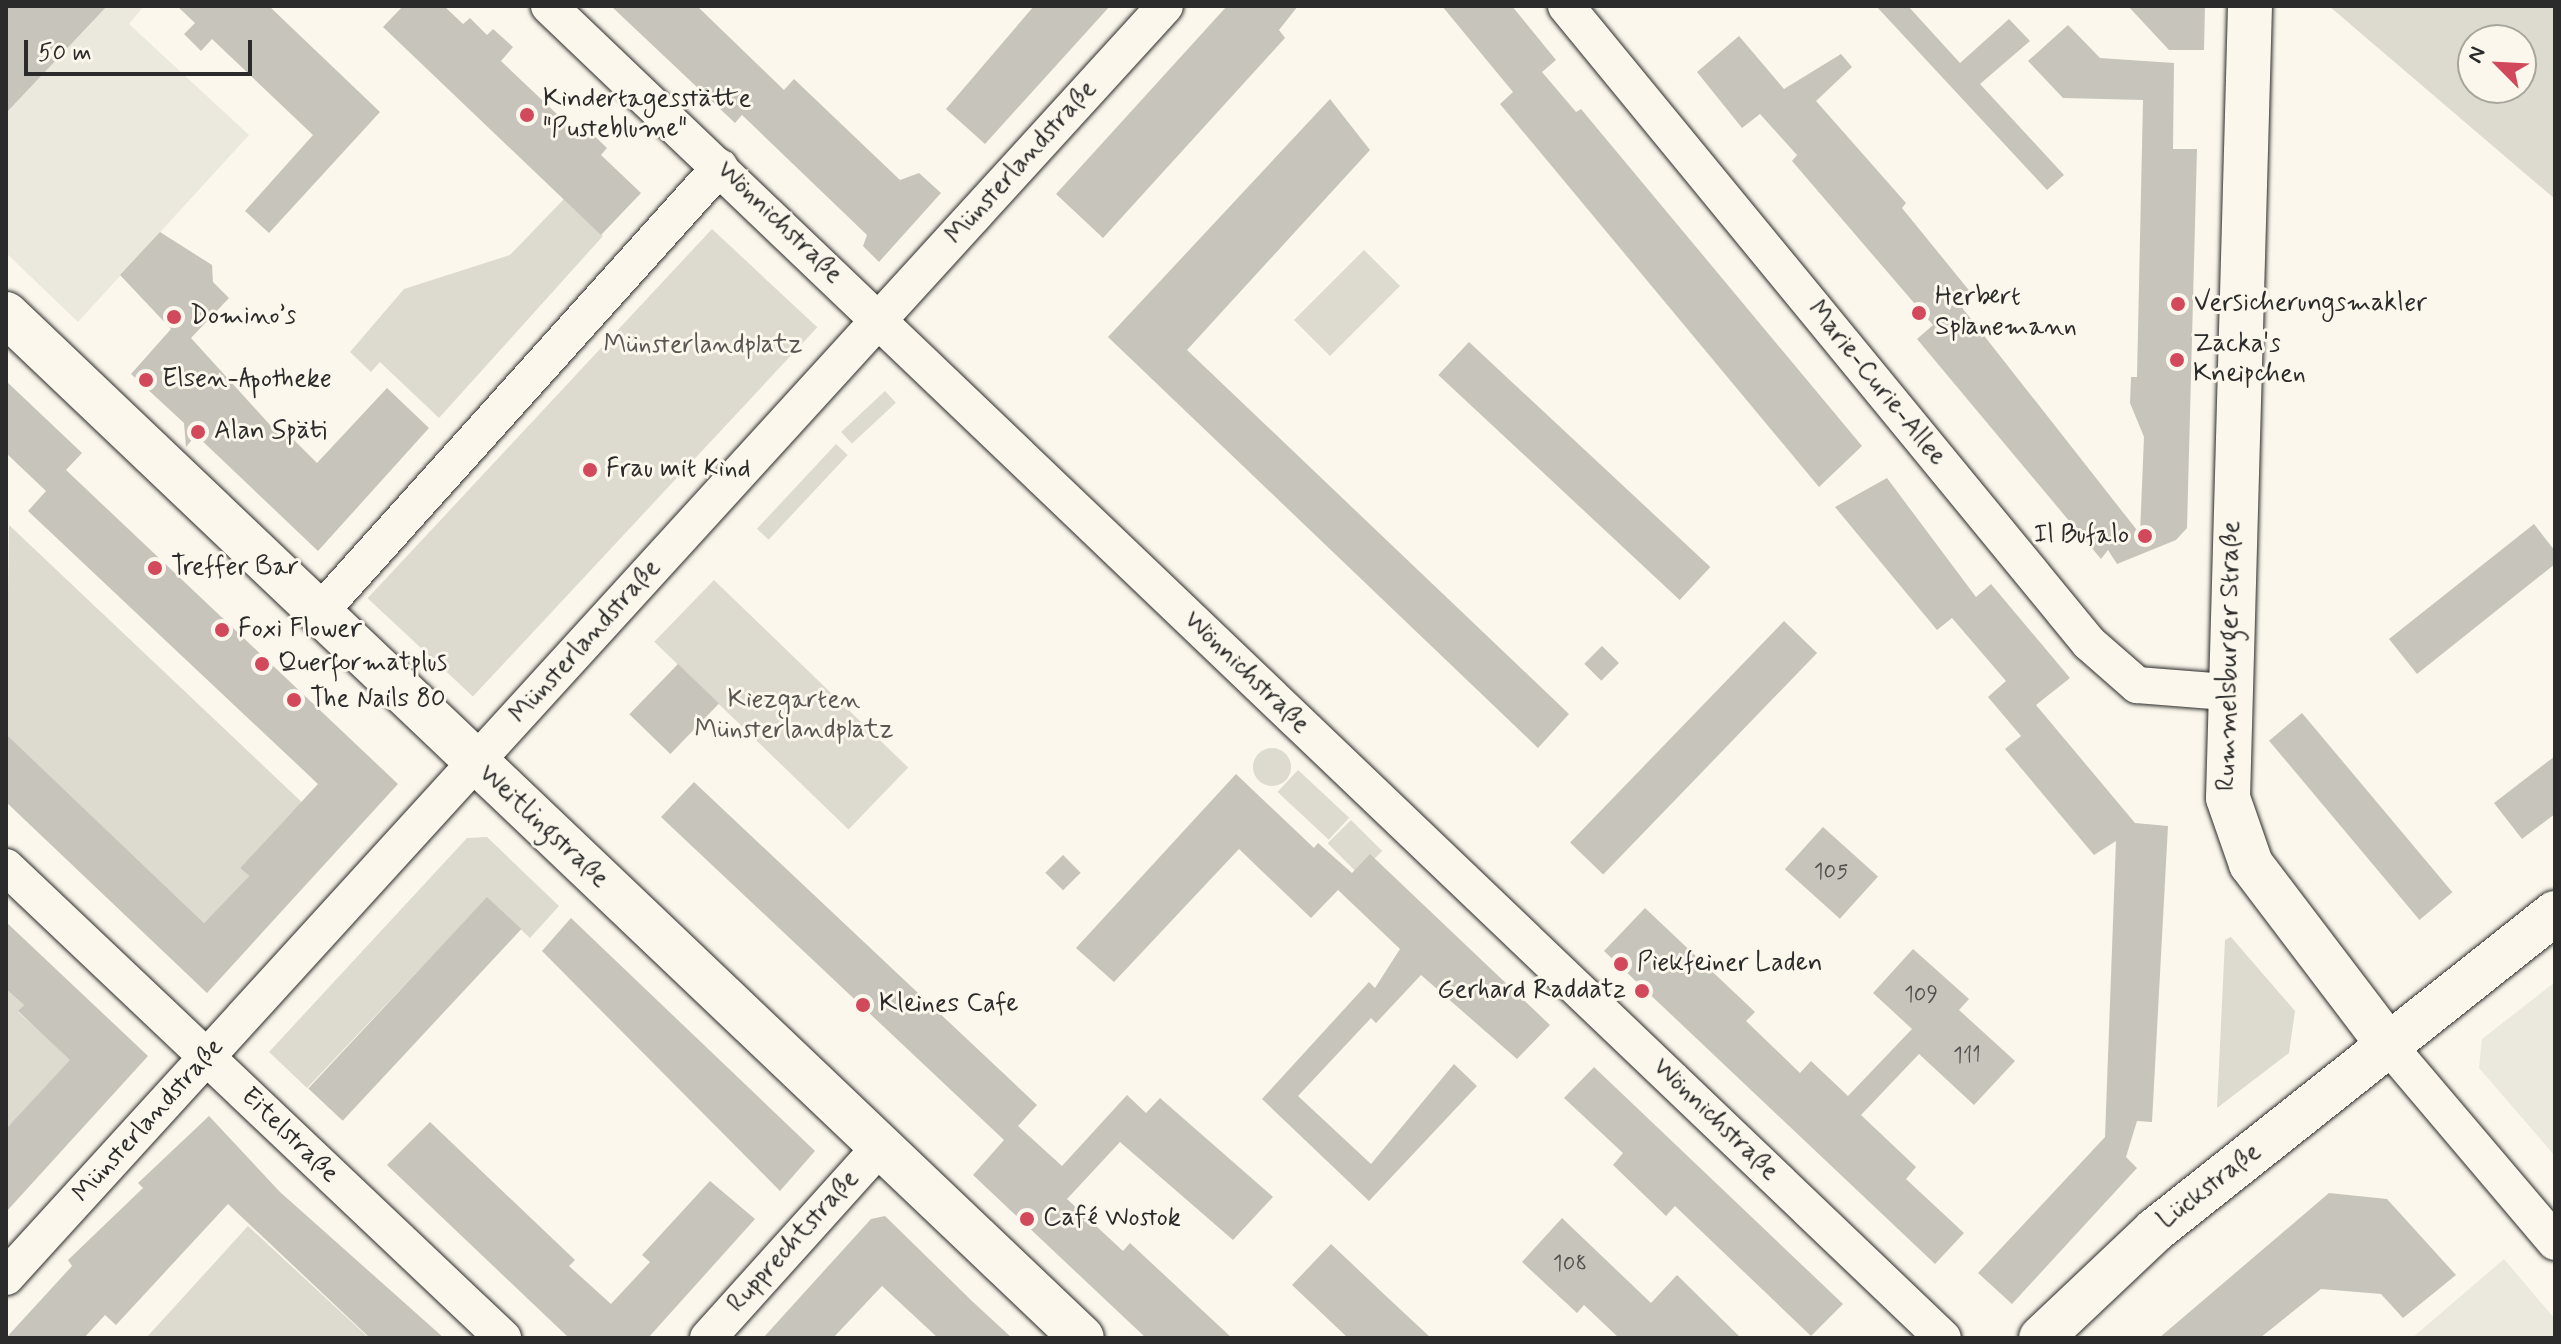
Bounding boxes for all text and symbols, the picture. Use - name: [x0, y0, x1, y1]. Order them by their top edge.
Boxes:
- scale bar: [28, 24, 256, 74]
- north arrow: [2457, 24, 2537, 104]
- text: 50 m: [38, 38, 92, 69]
- text: N: [2461, 43, 2493, 67]
- street label: Münsterlandstraße: [940, 74, 1104, 252]
- place label: Kindertagesstätte "Pusteblume": [543, 84, 751, 146]
- marker: Kindertagesstätte "Pusteblume": [518, 106, 536, 124]
- street label: Wönnichstraße: [709, 155, 849, 291]
- place label: Herbert Splanemann: [1935, 282, 2077, 344]
- place label: Versicherungsmakler: [2194, 288, 2427, 320]
- street label: Marie-Curie-Allee: [1800, 295, 1952, 473]
- marker: Versicherungsmakler: [2169, 295, 2187, 313]
- place label: Domino’s: [190, 301, 296, 333]
- marker: Herbert Splanemann: [1910, 304, 1928, 322]
- marker: Domino’s: [165, 308, 183, 326]
- place label: Zacka's Kneipchen: [2193, 329, 2306, 390]
- park label: Münsterlandplatz: [604, 330, 802, 362]
- marker: Zacka's Kneipchen: [2168, 351, 2186, 369]
- place label: Elsen-Apotheke: [162, 364, 332, 396]
- marker: Elsen-Apotheke: [137, 371, 155, 389]
- place label: Alan Späti: [214, 416, 328, 448]
- marker: Alan Späti: [189, 423, 207, 441]
- place label: Frau mit Kind: [606, 454, 756, 486]
- marker: Frau mit Kind: [581, 461, 599, 479]
- place label: Il Bufalo: [2034, 520, 2129, 552]
- street label: Rummelsburger Straße: [2212, 521, 2248, 791]
- marker: Il Bufalo: [2136, 527, 2154, 545]
- place label: Treffer Bar: [171, 552, 296, 584]
- street label: Münsterlandstraße: [504, 553, 668, 731]
- marker: Treffer Bar: [146, 559, 164, 577]
- street label: Wönnichstraße: [1176, 605, 1316, 741]
- place label: Foxi Flower: [238, 614, 364, 646]
- marker: Foxi Flower: [213, 621, 231, 639]
- place label: Querformatplus: [278, 648, 447, 680]
- marker: Querformatplus: [253, 655, 271, 673]
- place label: The Nails 80: [310, 684, 446, 716]
- park label: Kiezgarten Münsterlandplatz: [695, 685, 893, 746]
- marker: The Nails 80: [285, 691, 303, 709]
- street label: Weitlingstraße: [471, 759, 615, 895]
- house number: 105: [1814, 860, 1848, 886]
- place label: Piekfeiner Laden: [1637, 948, 1830, 980]
- marker: Piekfeiner Laden: [1612, 955, 1630, 973]
- place label: Gerhard Raddatz: [1434, 975, 1626, 1007]
- marker: Gerhard Raddatz: [1633, 982, 1651, 1000]
- house number: 109: [1904, 983, 1938, 1009]
- place label: Kleines Cafe: [879, 989, 1021, 1021]
- marker: Kleines Cafe: [854, 996, 872, 1014]
- street label: Münsterlandstraße: [67, 1032, 231, 1210]
- house number: 111: [1953, 1044, 1981, 1070]
- street label: Wönnichstraße: [1645, 1052, 1785, 1188]
- street label: Eitelstraße: [234, 1082, 344, 1190]
- street label: Lückstraße: [2152, 1137, 2268, 1237]
- street label: Rupprechtstraße: [722, 1164, 866, 1320]
- place label: Café Wostok: [1043, 1203, 1181, 1235]
- marker: Café Wostok: [1018, 1210, 1036, 1228]
- house number: 108: [1553, 1252, 1587, 1278]

